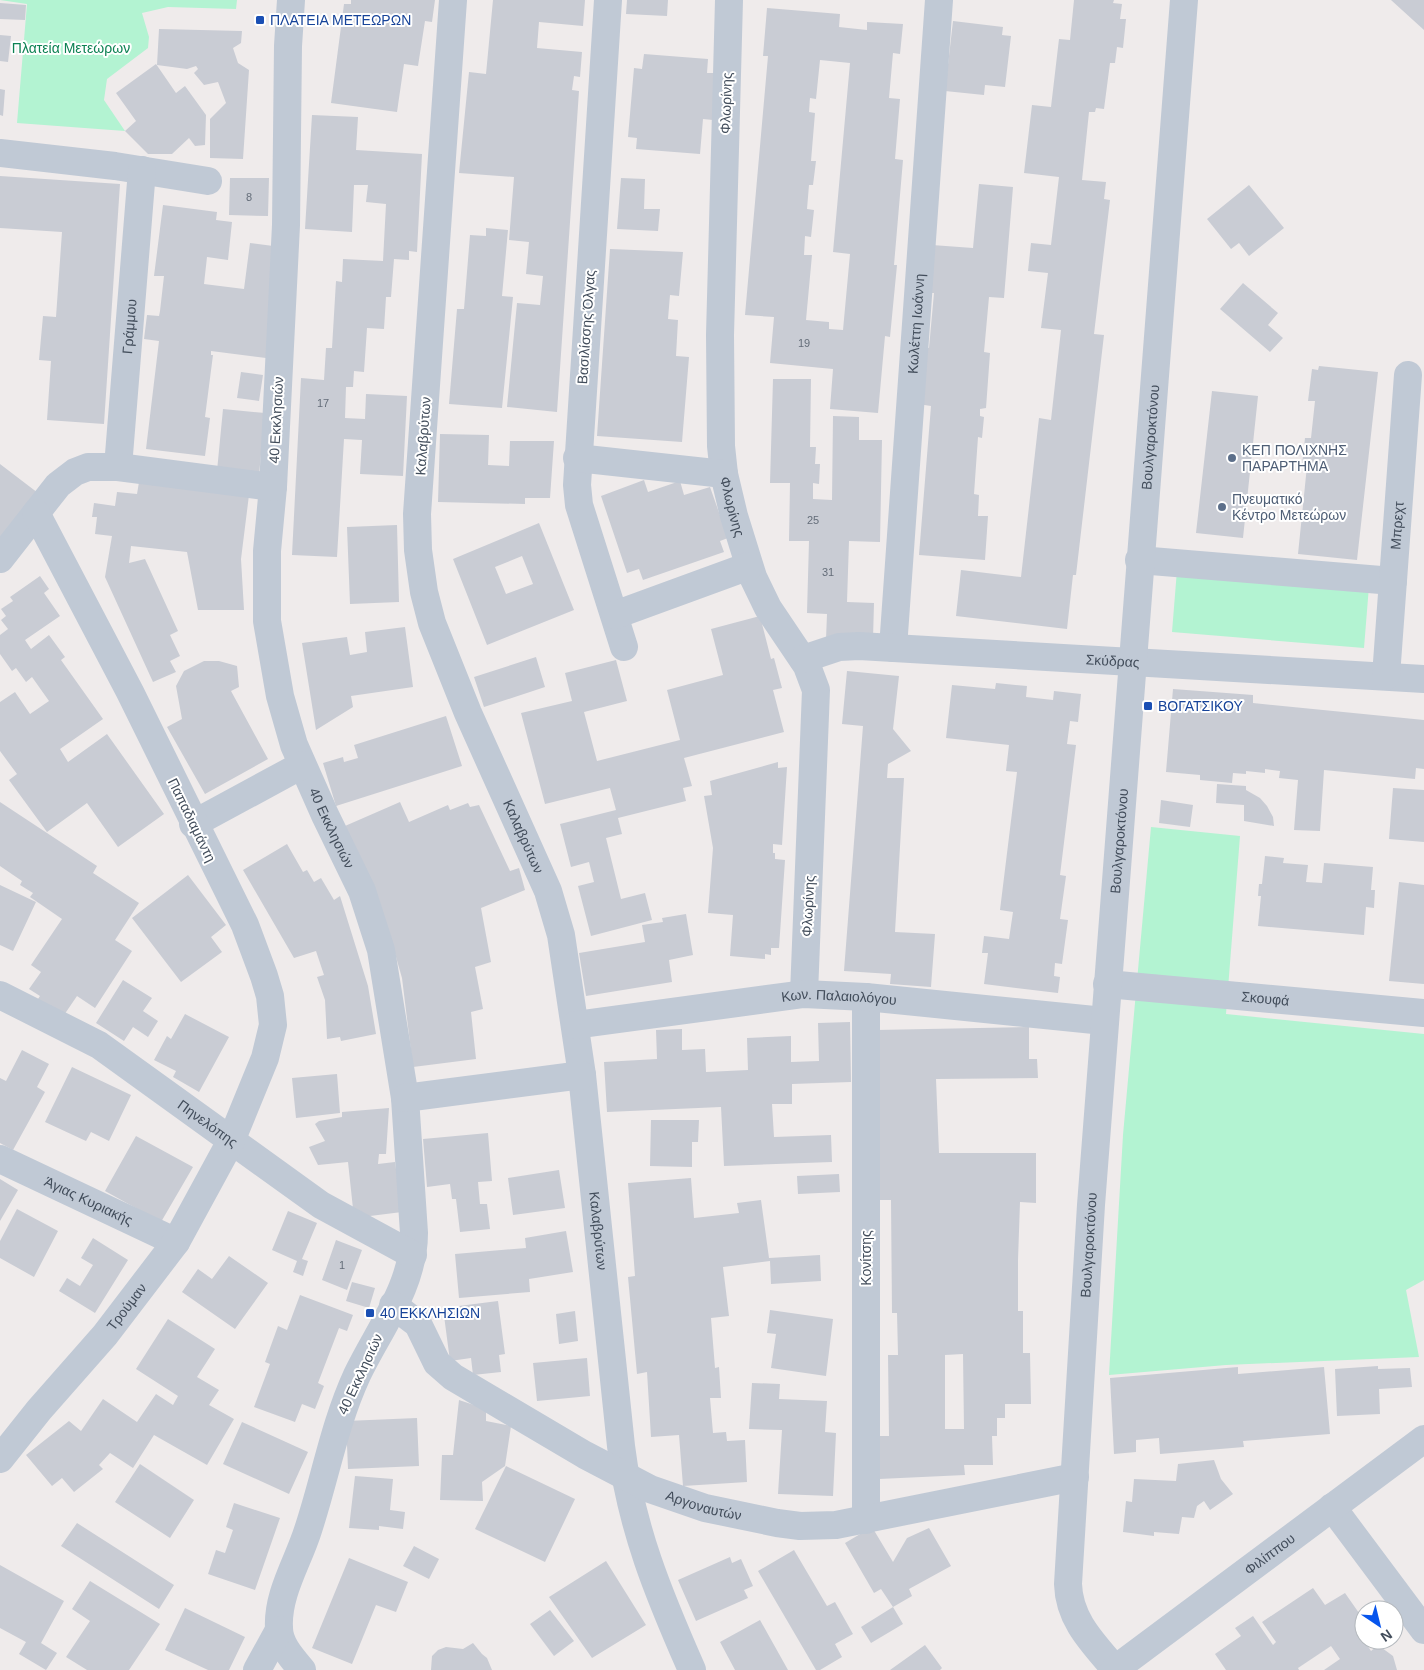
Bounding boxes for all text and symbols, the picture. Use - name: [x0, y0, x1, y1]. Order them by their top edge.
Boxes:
- place label: ΠΛΑΤΕΙΑ ΜΕΤΕΩΡΩΝ: [270, 12, 411, 28]
- marker: ΠΛΑΤΕΙΑ ΜΕΤΕΩΡΩΝ: [254, 14, 266, 26]
- park label: Πλατεία Μετεώρων: [12, 40, 130, 56]
- street label: Φλωρίνης: [717, 72, 735, 134]
- house number: 8: [246, 191, 252, 203]
- street label: Βασιλίσσης Όλγας: [574, 269, 598, 385]
- street label: Κωλέττη Ιωάννη: [904, 273, 928, 375]
- street label: Γράμμου: [119, 298, 140, 355]
- house number: 19: [798, 337, 810, 349]
- street label: 40 Εκκλησιών: [266, 376, 286, 464]
- street label: Βουλγαροκτόνου: [1138, 384, 1162, 490]
- street label: Καλαβρύτων: [412, 396, 434, 476]
- house number: 17: [317, 397, 329, 409]
- place label: ΚΕΠ ΠΟΛΙΧΝΗΣ ΠΑΡΑΡΤΗΜΑ: [1242, 442, 1347, 474]
- marker: ΚΕΠ ΠΟΛΙΧΝΗΣ ΠΑΡΑΡΤΗΜΑ: [1226, 452, 1238, 464]
- street label: Φλωρίνης: [717, 475, 748, 539]
- place label: Πνευματικό Κέντρο Μετεώρων: [1232, 491, 1346, 523]
- street label: Μπρεχτ: [1387, 500, 1407, 550]
- marker: Πνευματικό Κέντρο Μετεώρων: [1216, 501, 1228, 513]
- house number: 25: [807, 514, 819, 526]
- house number: 31: [822, 566, 834, 578]
- street label: Σκύδρας: [1085, 651, 1140, 670]
- place label: ΒΟΓΑΤΣΙΚΟΥ: [1158, 698, 1243, 714]
- marker: ΒΟΓΑΤΣΙΚΟΥ: [1142, 700, 1154, 712]
- street label: Παπαδιαμάντη: [165, 775, 219, 865]
- street label: 40 Εκκλησιών: [306, 785, 358, 871]
- street label: Βουλγαροκτόνου: [1107, 788, 1131, 894]
- street label: Καλαβρύτων: [500, 797, 547, 876]
- street label: Φλωρίνης: [798, 875, 818, 937]
- street label: Κων. Παλαιολόγου: [780, 986, 897, 1008]
- street label: Σκουφά: [1241, 988, 1290, 1009]
- street label: Πηνελόπης: [175, 1097, 241, 1150]
- street label: Άγιας Κυριακής: [42, 1173, 136, 1229]
- street label: Καλαβρύτων: [586, 1191, 610, 1271]
- street label: Βουλγαροκτόνου: [1077, 1192, 1100, 1298]
- street label: Κονίτσης: [858, 1230, 874, 1286]
- house number: 1: [339, 1259, 345, 1271]
- street label: Τρούμαν: [103, 1280, 150, 1334]
- place label: 40 ΕΚΚΛΗΣΙΩΝ: [380, 1305, 480, 1321]
- marker: 40 ΕΚΚΛΗΣΙΩΝ: [364, 1307, 376, 1319]
- street label: 40 Εκκλησιών: [334, 1331, 386, 1417]
- street label: Αργοναυτών: [664, 1487, 743, 1523]
- street label: Φιλίππου: [1241, 1530, 1298, 1578]
- north arrow: [1354, 1600, 1404, 1650]
- text: N: [1378, 1626, 1395, 1645]

